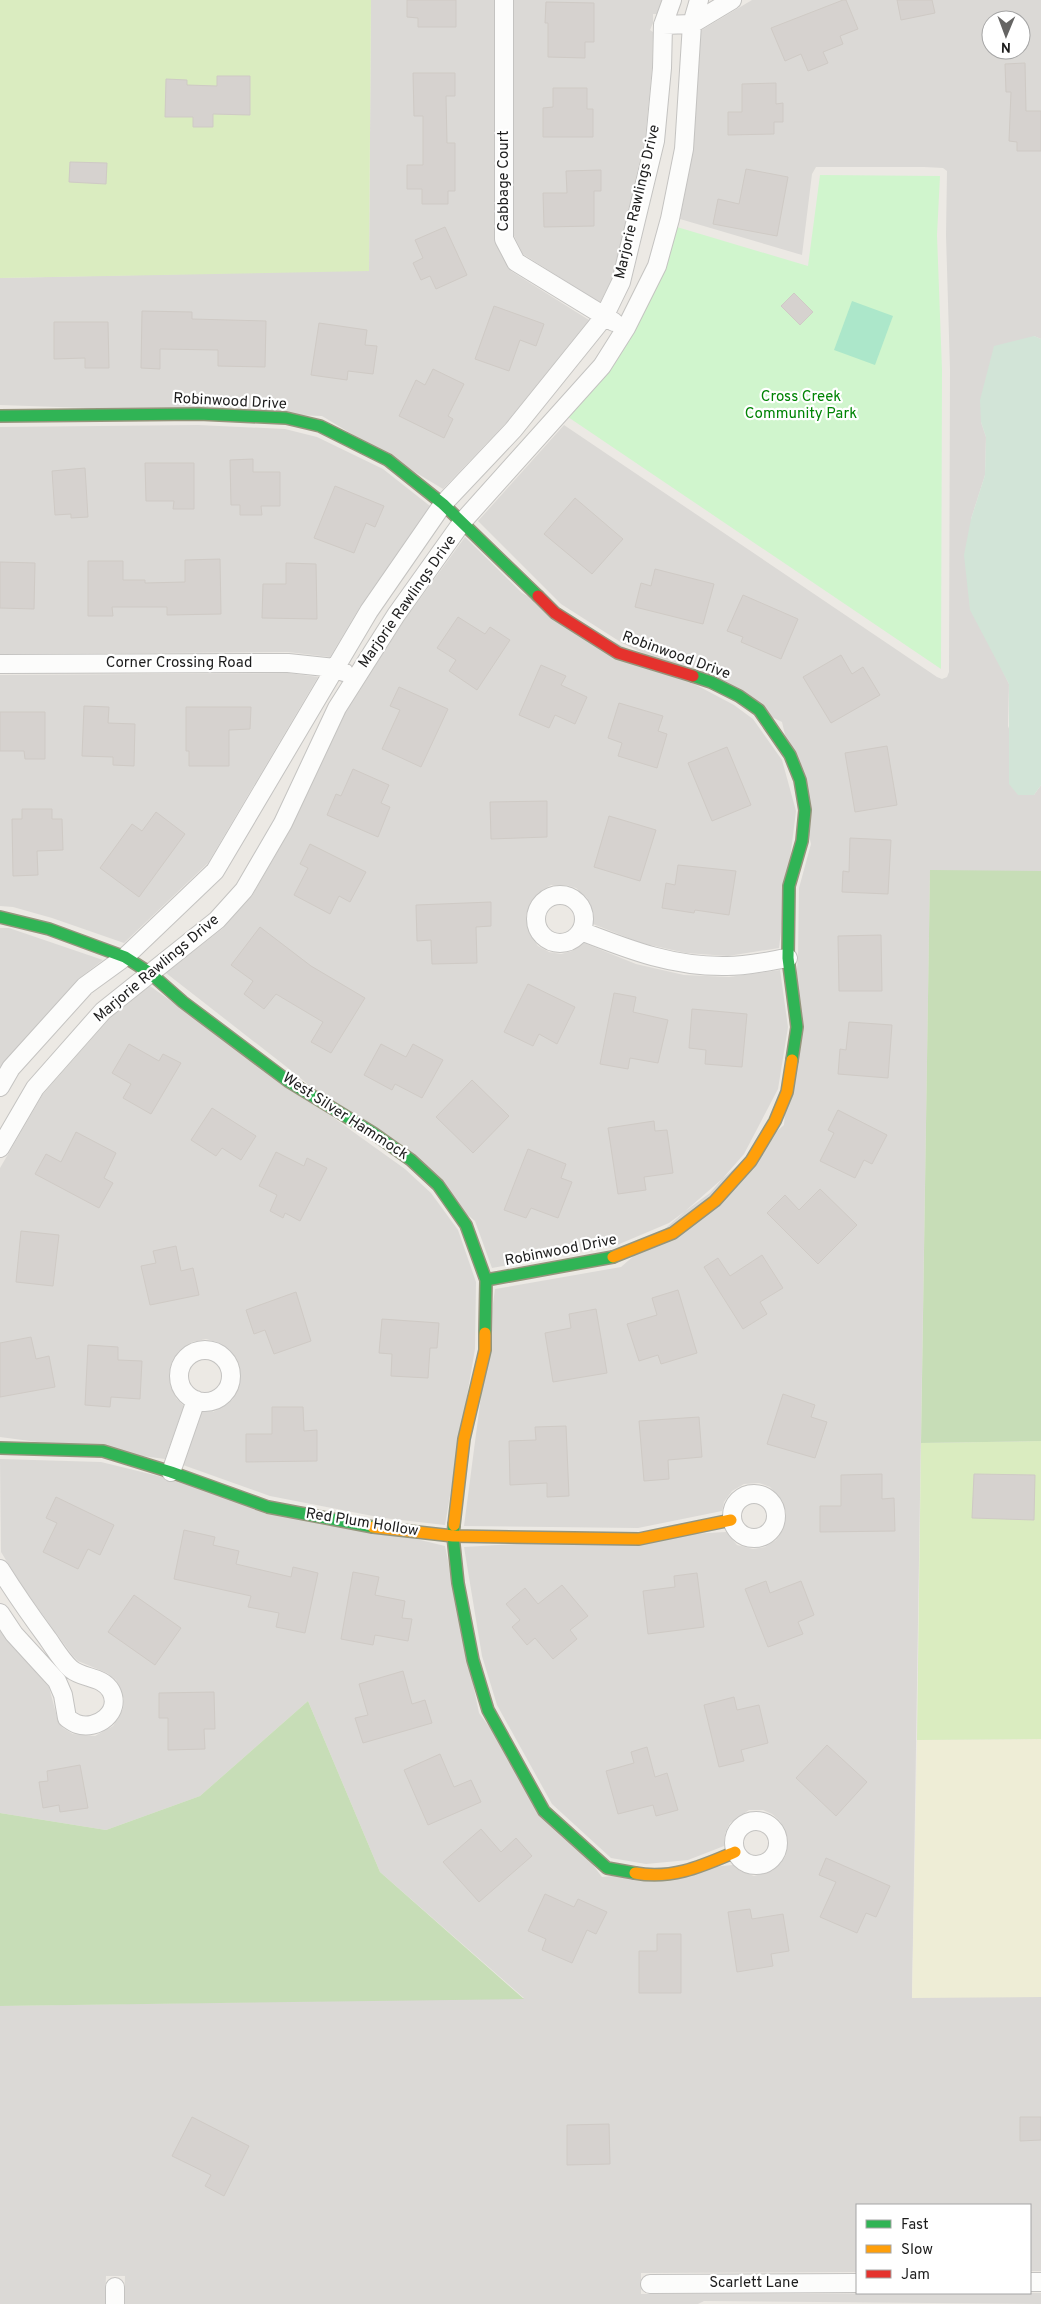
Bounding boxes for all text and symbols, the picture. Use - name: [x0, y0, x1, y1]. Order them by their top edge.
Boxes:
- north arrow: [981, 10, 1031, 60]
- text: N: [1001, 38, 1011, 55]
- street label: Marjorie Rawlings Drive: [611, 123, 665, 281]
- street label: Cabbage Court: [495, 130, 514, 232]
- park label: Cross Creek Community Park: [745, 388, 857, 424]
- street label: Robinwood Drive: [173, 390, 287, 414]
- street label: Marjorie Rawlings Drive: [355, 532, 461, 672]
- street label: Robinwood Drive: [619, 628, 733, 684]
- street label: Corner Crossing Road: [106, 654, 252, 673]
- street label: Marjorie Rawlings Drive: [90, 911, 224, 1027]
- street label: West Silver Hammock: [278, 1069, 412, 1165]
- street label: Robinwood Drive: [503, 1231, 619, 1271]
- street label: Red Plum Hollow: [304, 1505, 420, 1541]
- legend: [856, 2204, 1031, 2294]
- text: Fast: [901, 2216, 929, 2235]
- text: Slow: [901, 2241, 933, 2260]
- text: Jam: [901, 2266, 930, 2285]
- street label: Scarlett Lane: [709, 2274, 799, 2293]

